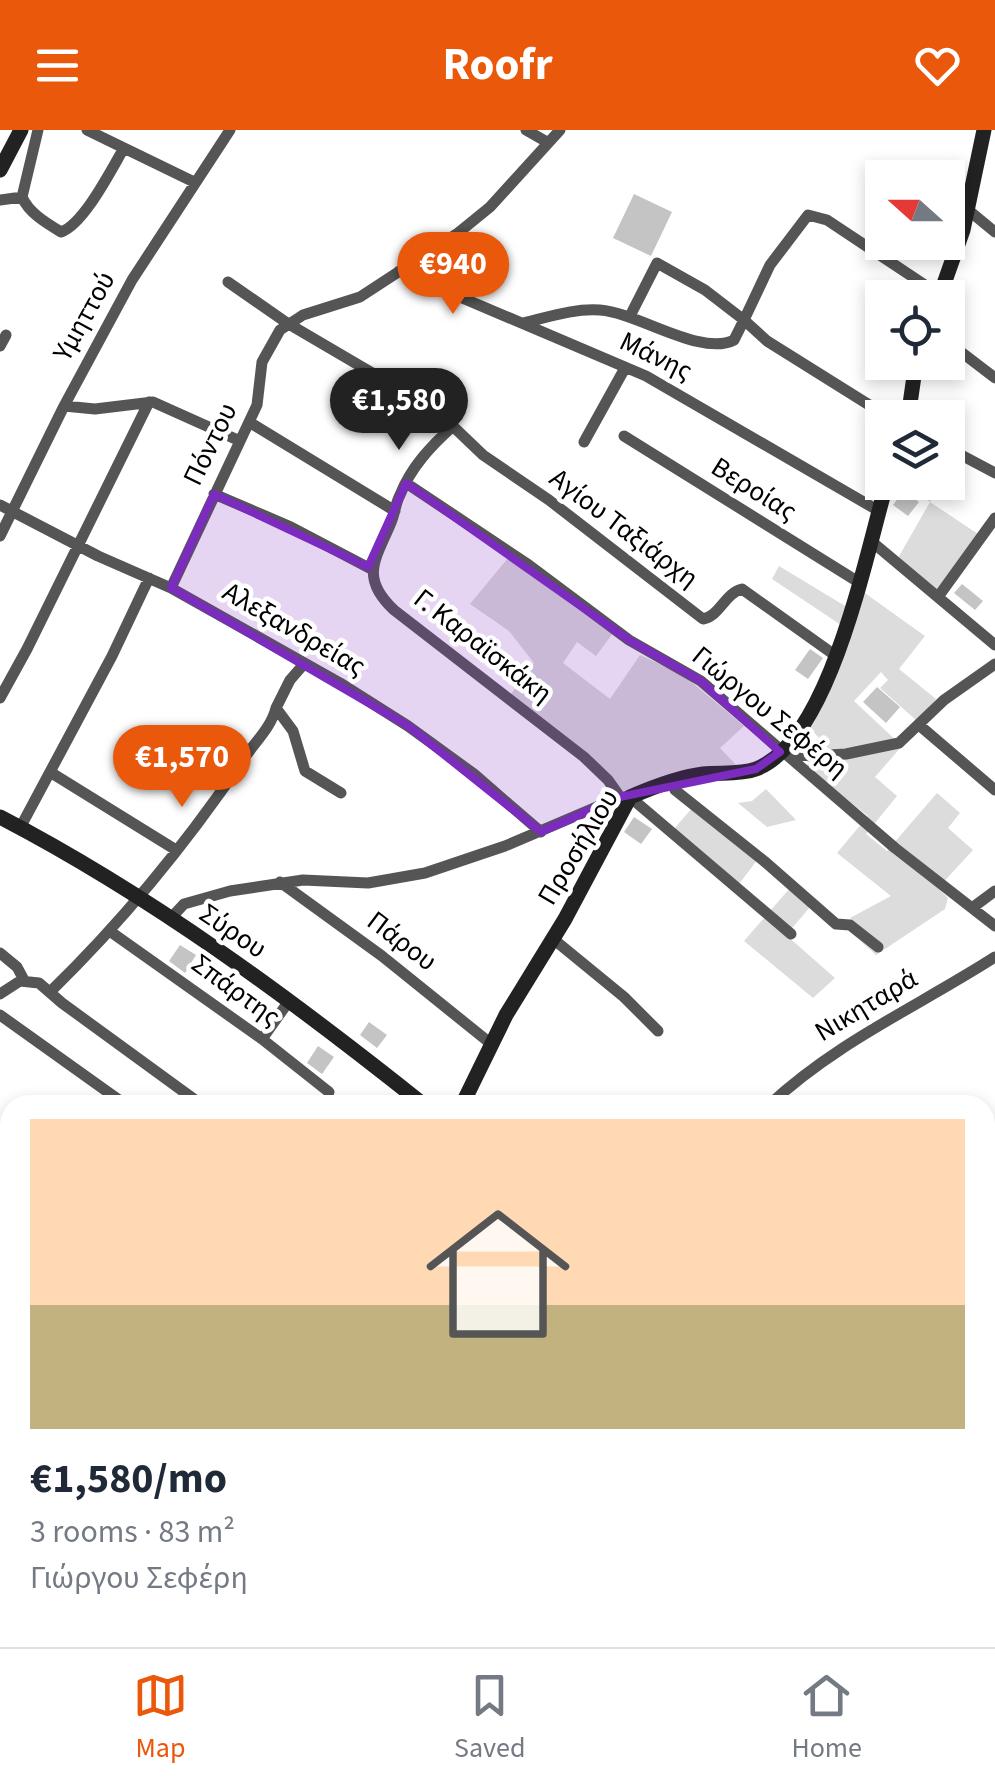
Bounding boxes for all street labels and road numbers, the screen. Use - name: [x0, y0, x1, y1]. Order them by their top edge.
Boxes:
- street label: Υμηττού: [43, 264, 125, 369]
- street label: Μάνης: [613, 321, 699, 391]
- street label: Πόντου: [173, 396, 247, 492]
- street label: Βεροίας: [703, 447, 805, 531]
- street label: Αγίου Ταξιάρχη: [541, 459, 707, 597]
- street label: Αλεξανδρείας: [215, 572, 373, 686]
- street label: Γ. Καραϊσκάκη: [405, 579, 561, 713]
- street label: Γιώργου Σεφέρη: [683, 637, 857, 787]
- street label: Προσήλιου: [528, 781, 628, 913]
- street label: Σύρου: [191, 894, 275, 968]
- street label: Πάρου: [359, 901, 445, 981]
- street label: Σπάρτης: [183, 944, 289, 1036]
- street label: Νικηταρά: [807, 958, 925, 1051]

